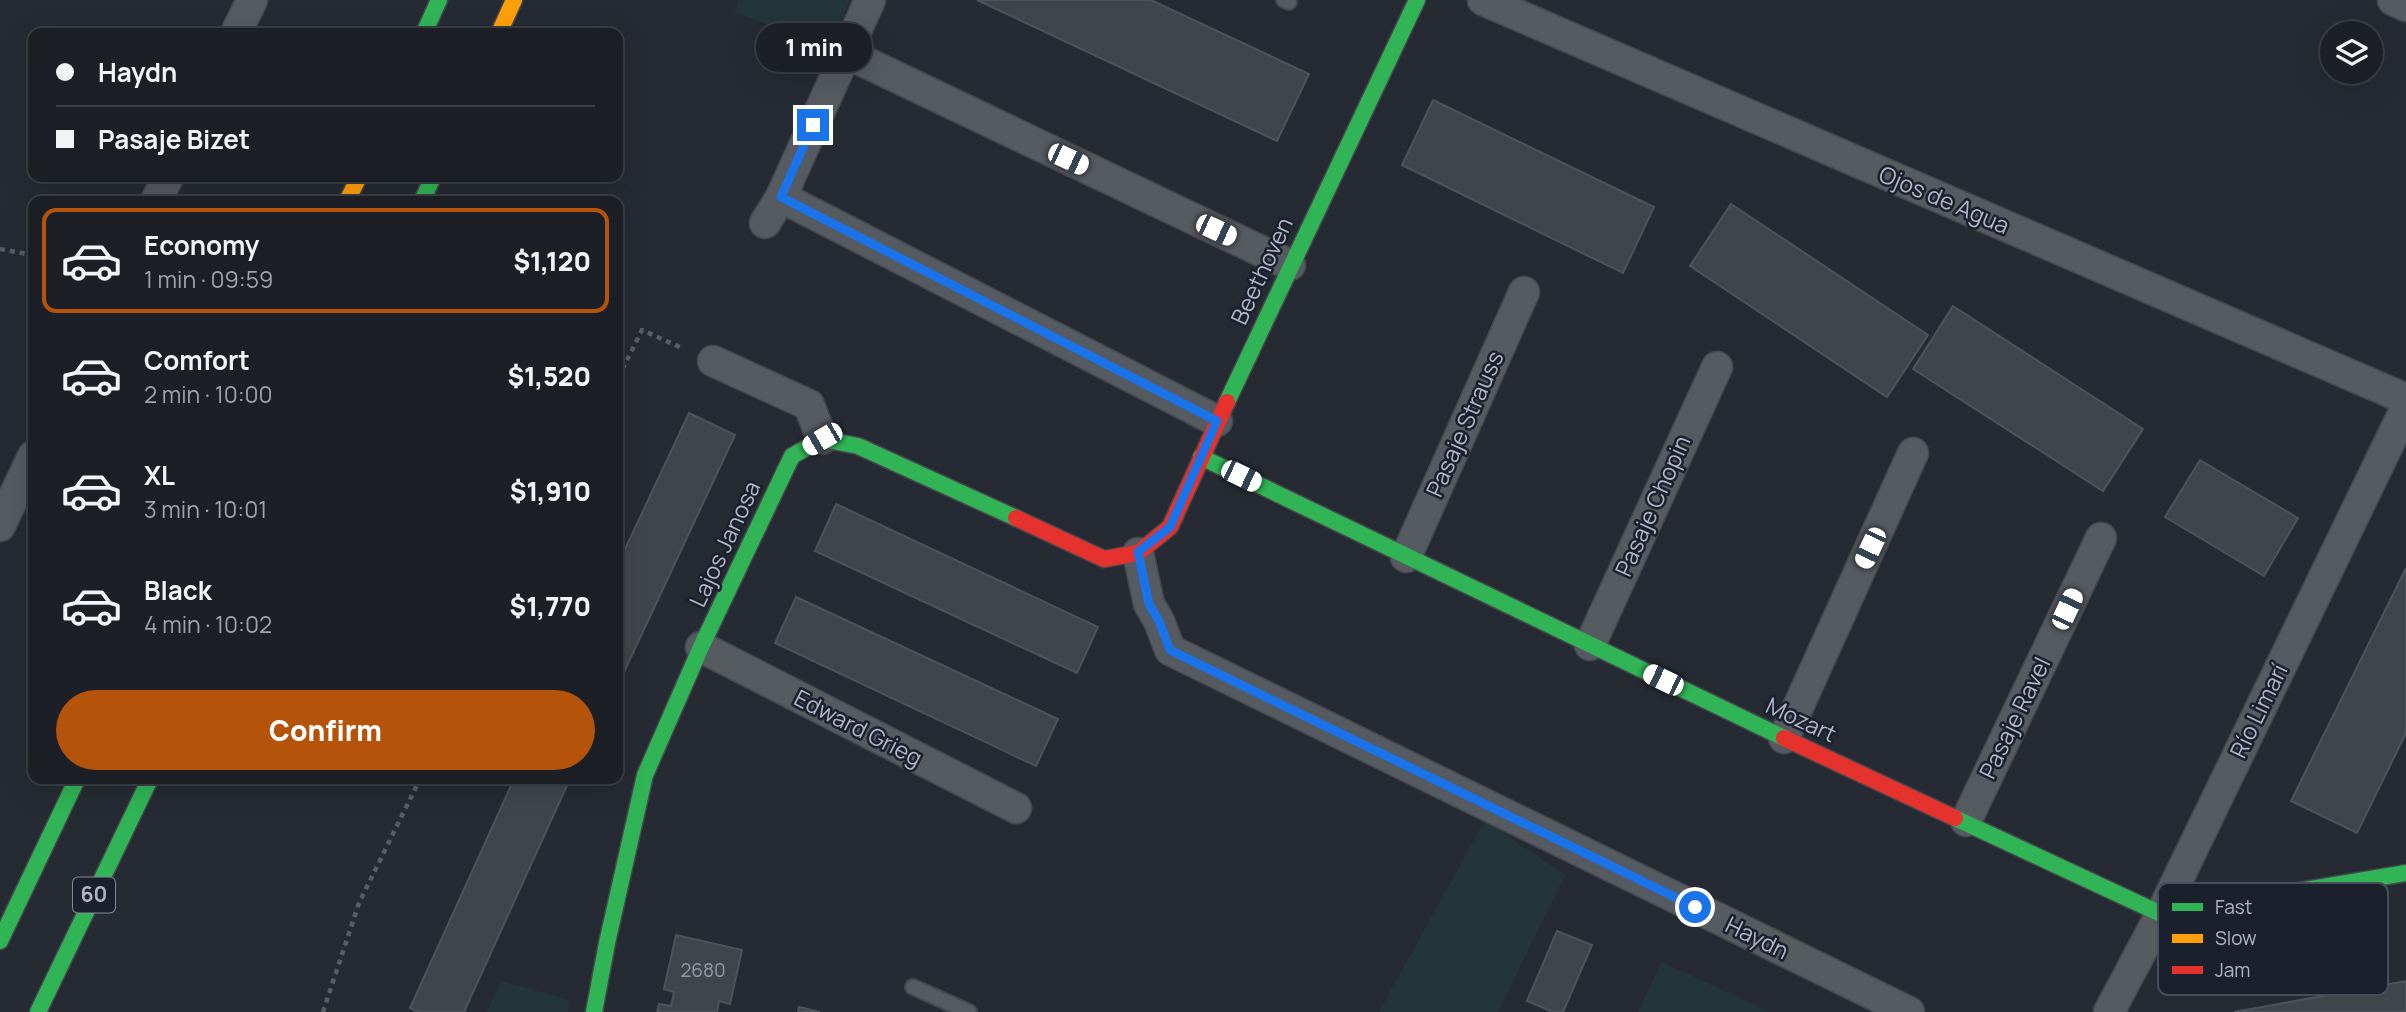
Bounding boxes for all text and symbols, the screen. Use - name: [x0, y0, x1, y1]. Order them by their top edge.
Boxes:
- map controls: [2320, 21, 2383, 84]
- button: layers: [2320, 21, 2383, 84]
- callout: 1 min: [755, 24, 871, 72]
- text: 1 min: [785, 31, 843, 63]
- text: Haydn: [98, 54, 177, 90]
- route end: [797, 109, 829, 141]
- text: Pasaje Bizet: [98, 121, 250, 157]
- car: [1045, 141, 1092, 177]
- street label: Ojos de Agua: [1874, 157, 2015, 241]
- car: [1193, 212, 1240, 248]
- street label: Beethoven: [1222, 212, 1300, 329]
- text: Economy: [144, 227, 259, 263]
- icon: car: [60, 229, 123, 292]
- text: $1,120: [513, 243, 591, 279]
- text: 1 min · 09:59: [144, 263, 273, 295]
- text: Comfort: [144, 342, 250, 378]
- icon: car: [60, 344, 123, 407]
- street label: Pasaje Strauss: [1418, 346, 1511, 502]
- text: $1,520: [507, 358, 591, 394]
- text: 2 min · 10:00: [144, 378, 273, 410]
- car: [799, 419, 846, 459]
- street label: Pasaje Chopin: [1607, 430, 1697, 581]
- text: XL: [144, 457, 175, 493]
- car: [1218, 457, 1265, 495]
- icon: car: [60, 459, 123, 522]
- text: $1,910: [510, 473, 591, 509]
- street label: Lajos Janosa: [681, 475, 767, 612]
- text: 3 min · 10:01: [144, 493, 267, 525]
- car: [1852, 525, 1889, 571]
- text: Black: [144, 572, 212, 608]
- icon: car: [60, 574, 123, 637]
- car: [2049, 586, 2086, 632]
- text: $1,770: [510, 588, 591, 624]
- text: 4 min · 10:02: [144, 608, 272, 640]
- street label: Pasaje Ravel: [1971, 651, 2057, 784]
- street label: Río Limarí: [2222, 658, 2295, 763]
- car: [1640, 661, 1687, 699]
- street label: Edward Grieg: [789, 681, 928, 773]
- street label: Mozart: [1761, 689, 1842, 749]
- button: Confirm: [56, 690, 595, 770]
- road number: 60: [73, 878, 115, 912]
- legend: [2158, 883, 2388, 995]
- route start: [1679, 891, 1711, 923]
- text: Fast: [2215, 894, 2252, 920]
- street label: Haydn: [1720, 908, 1794, 966]
- text: Slow: [2215, 925, 2257, 951]
- house number: 2680: [680, 957, 726, 983]
- text: Jam: [2215, 957, 2250, 983]

